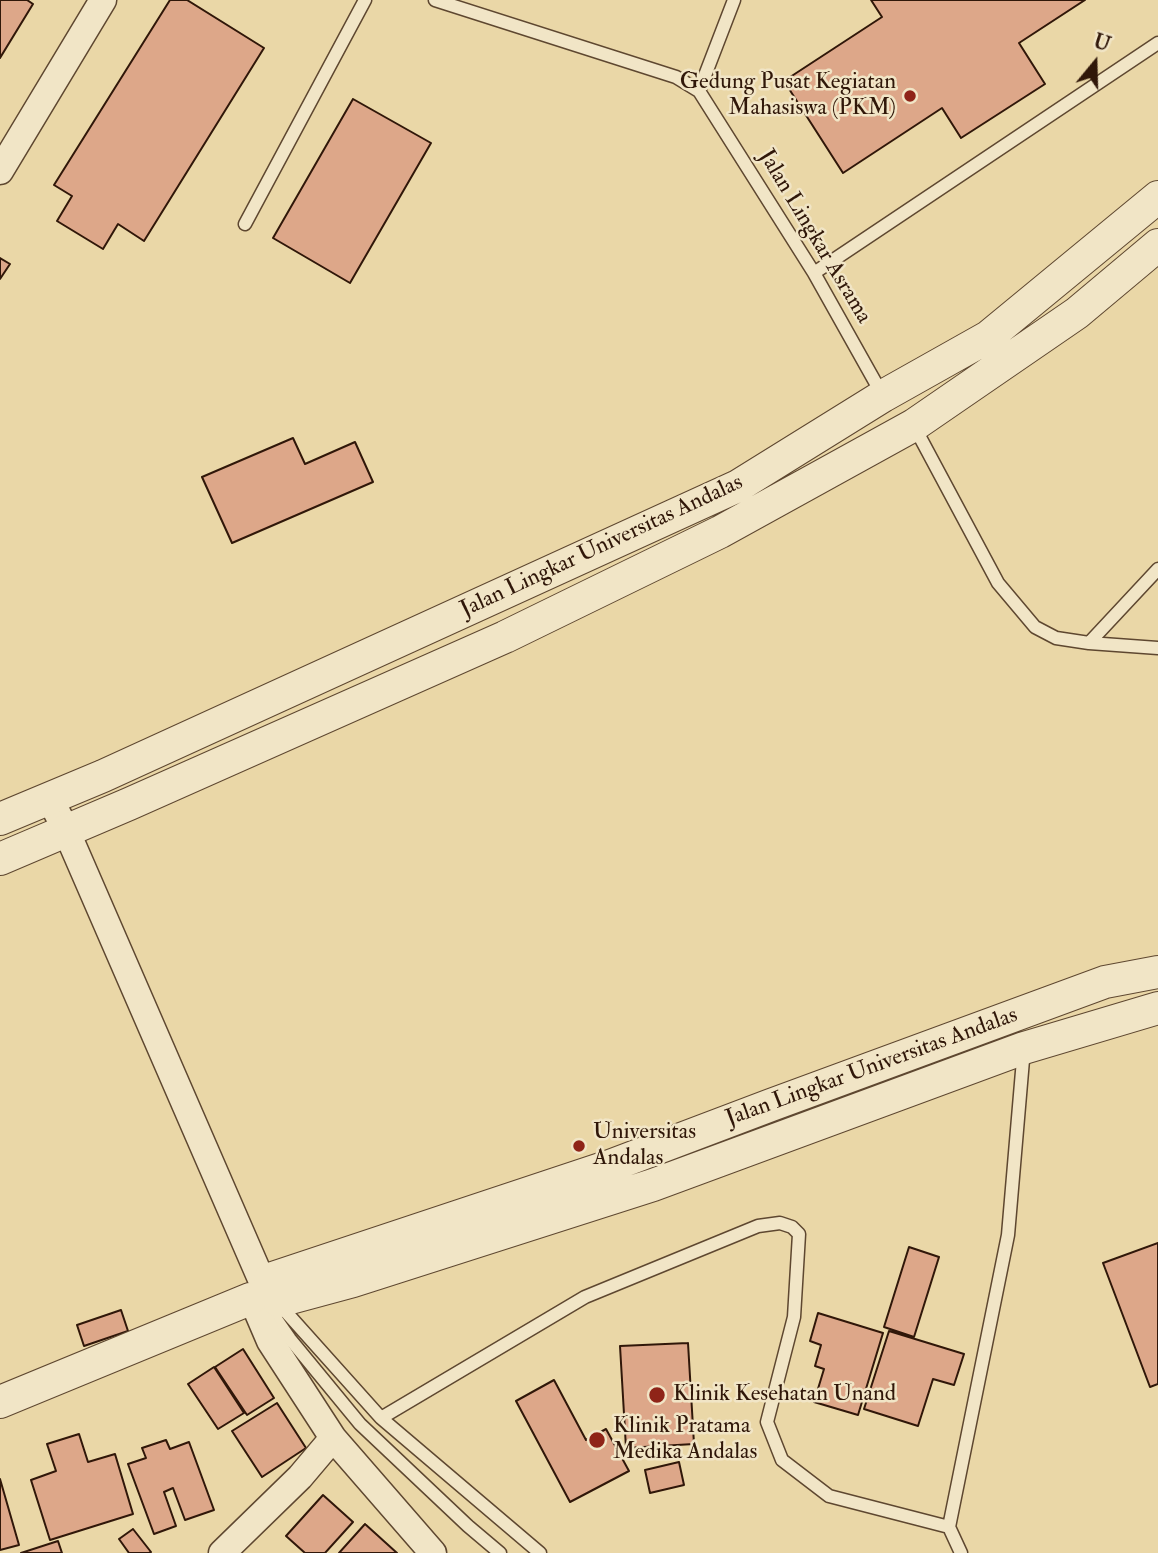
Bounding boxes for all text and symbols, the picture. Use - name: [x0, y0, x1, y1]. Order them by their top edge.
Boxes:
- north arrow: [1060, 28, 1130, 98]
- text: U: [1090, 29, 1113, 57]
- place label: Gedung Pusat Kegiatan Mahasiswa (PKM): [680, 69, 896, 123]
- marker: Gedung Pusat Kegiatan Mahasiswa (PKM): [902, 88, 918, 104]
- street label: Jalan Lingkar Asrama: [751, 145, 877, 329]
- street label: Jalan Lingkar Universitas Andalas: [456, 469, 748, 625]
- street label: Jalan Lingkar Universitas Andalas: [722, 1002, 1022, 1134]
- place label: Universitas Andalas: [593, 1119, 696, 1173]
- marker: Universitas Andalas: [571, 1138, 587, 1154]
- place label: Klinik Kesehatan Unand: [673, 1381, 896, 1409]
- marker: Klinik Kesehatan Unand: [647, 1385, 667, 1405]
- place label: Klinik Pratama Medika Andalas: [613, 1413, 757, 1467]
- marker: Klinik Pratama Medika Andalas: [587, 1430, 607, 1450]

